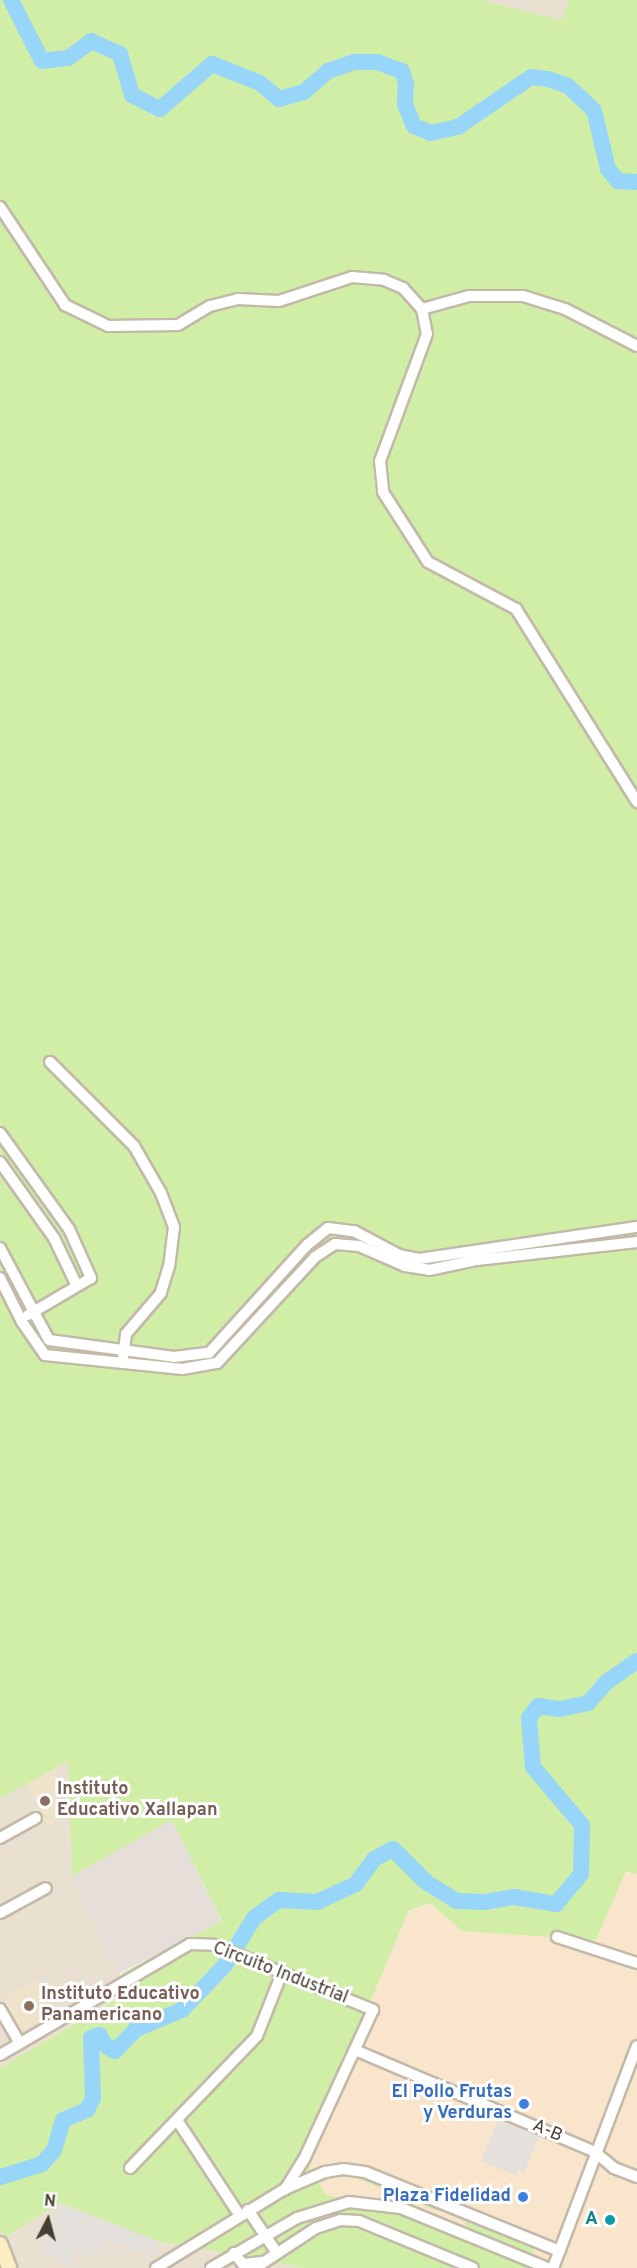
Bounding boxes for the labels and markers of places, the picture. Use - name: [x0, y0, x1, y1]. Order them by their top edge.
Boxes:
- place label: Instituto Educativo Xallapan: [57, 1780, 218, 1822]
- marker: Instituto Educativo Xallapan: [38, 1794, 52, 1808]
- place label: Instituto Educativo Panamericano: [41, 1985, 200, 2028]
- marker: Instituto Educativo Panamericano: [22, 1999, 36, 2013]
- place label: El Pollo Frutas y Verduras: [391, 2083, 512, 2126]
- marker: El Pollo Frutas y Verduras: [517, 2097, 531, 2111]
- place label: Plaza Fidelidad: [383, 2186, 511, 2208]
- marker: Plaza Fidelidad: [516, 2190, 530, 2204]
- place label: A: [585, 2209, 598, 2231]
- marker: A: [603, 2213, 617, 2227]

